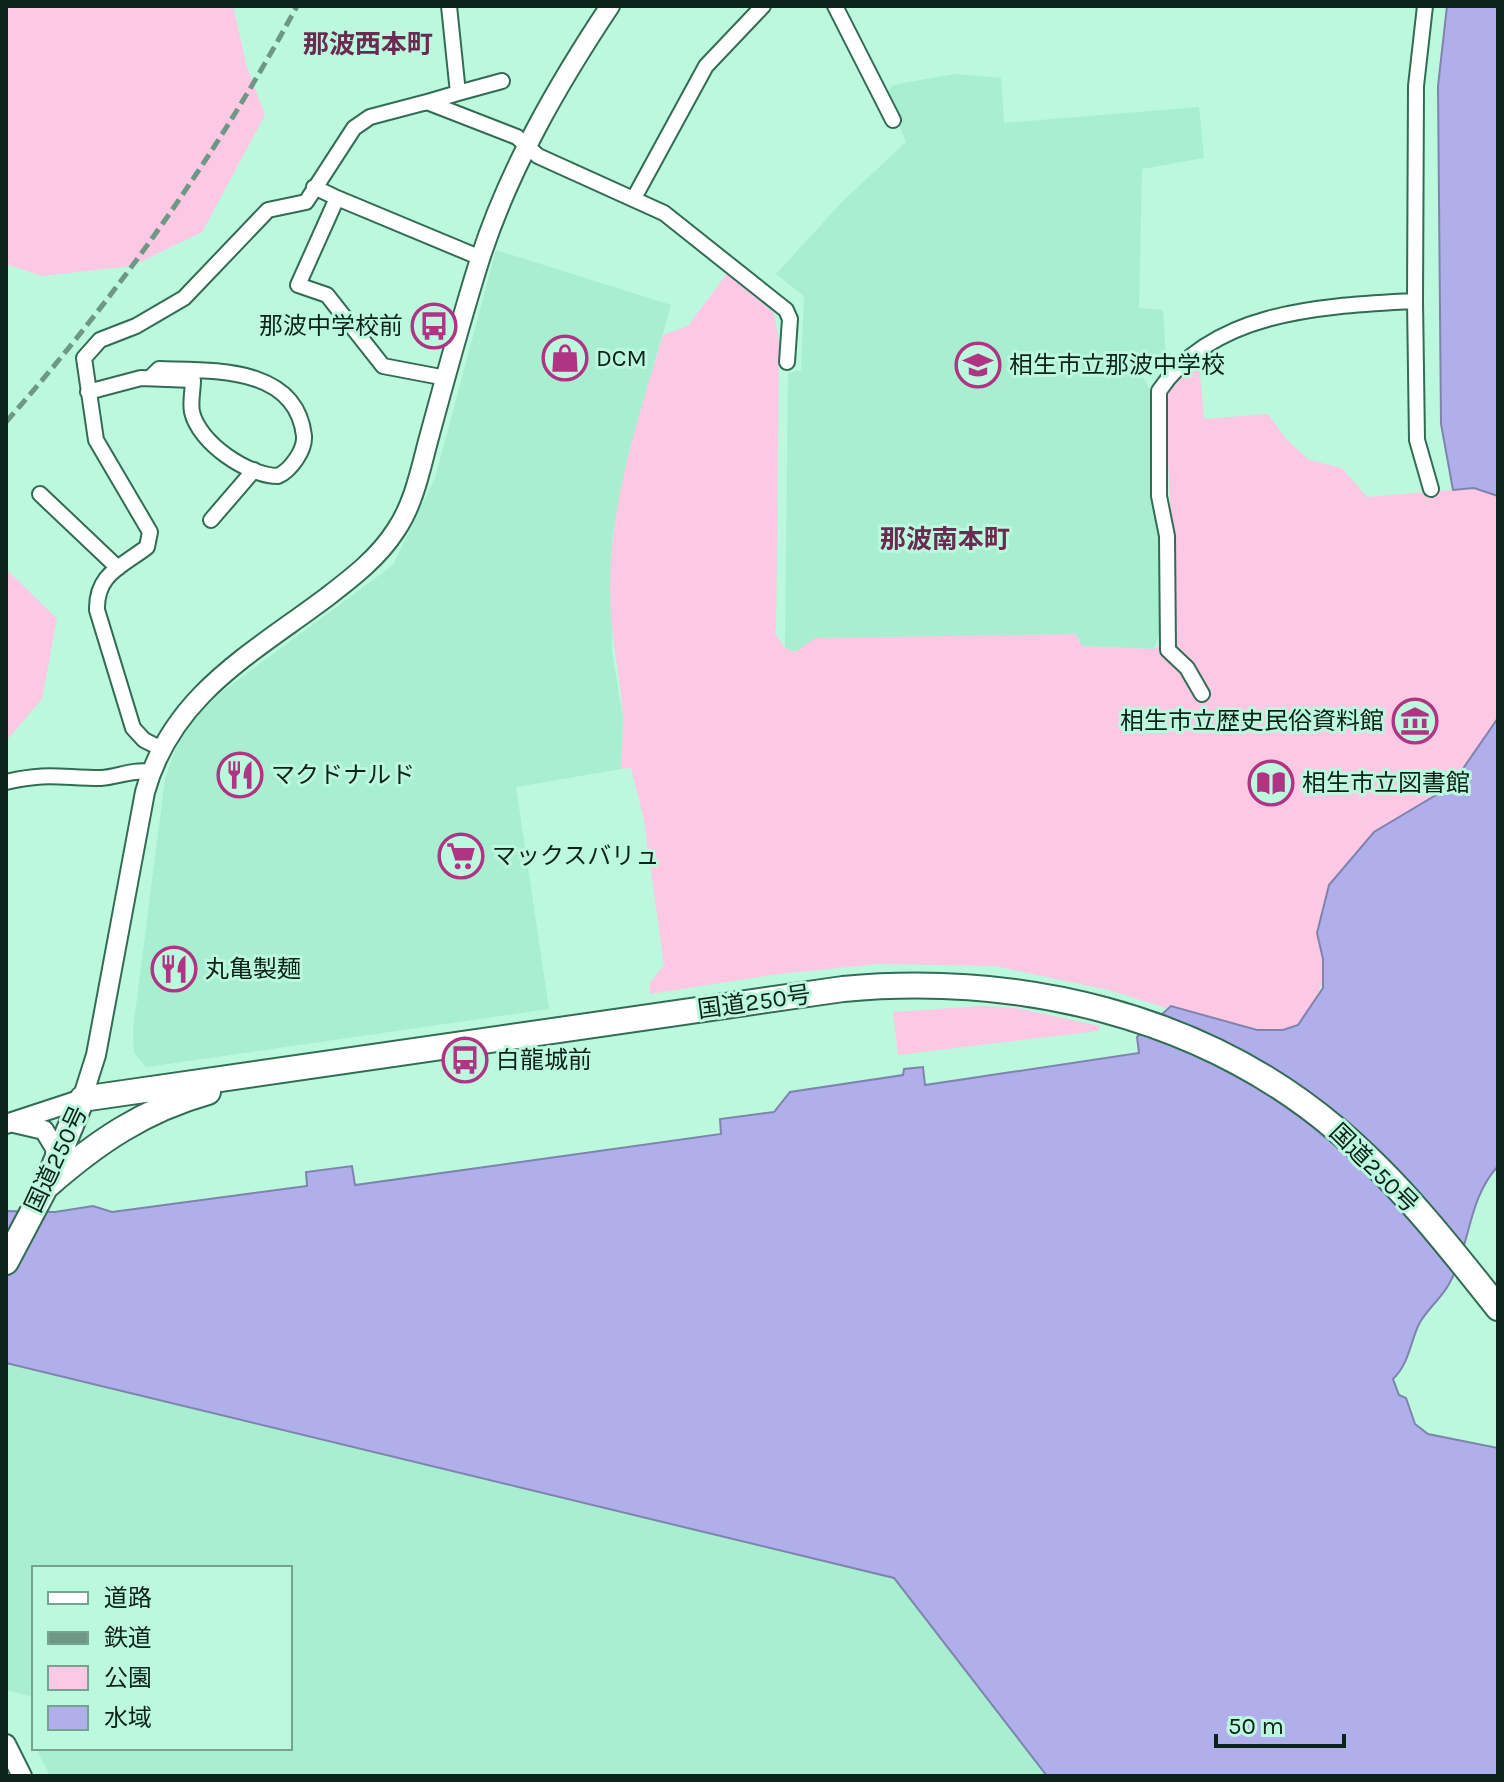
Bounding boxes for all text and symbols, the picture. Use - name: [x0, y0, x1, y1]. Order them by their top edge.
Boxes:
- district label: 那波西本町: [303, 29, 433, 60]
- bus stop icon: 那波中学校前: [410, 302, 458, 350]
- place label: 那波中学校前: [259, 312, 403, 340]
- shop icon: DCM: [541, 334, 589, 382]
- school or university icon: 相生市立那波中学校: [954, 341, 1002, 389]
- place label: DCM: [596, 344, 647, 372]
- place label: 相生市立那波中学校: [1009, 351, 1225, 379]
- district label: 那波南本町: [880, 524, 1010, 555]
- museum icon: 相生市立歴史民俗資料館: [1391, 697, 1439, 745]
- place label: 相生市立歴史民俗資料館: [1120, 707, 1384, 735]
- restaurant icon: マクドナルド: [216, 751, 264, 799]
- library icon: 相生市立図書館: [1247, 759, 1295, 807]
- place label: マクドナルド: [271, 761, 415, 789]
- place label: 相生市立図書館: [1302, 769, 1470, 797]
- supermarket icon: マックスバリュ: [437, 832, 485, 880]
- place label: マックスバリュ: [492, 842, 659, 870]
- restaurant icon: 丸亀製麺: [150, 945, 198, 993]
- place label: 丸亀製麺: [205, 955, 301, 983]
- street label: 国道250号: [696, 980, 812, 1024]
- bus stop icon: 白龍城前: [441, 1036, 489, 1084]
- place label: 白龍城前: [496, 1046, 592, 1074]
- street label: 国道250号: [19, 1102, 93, 1216]
- street label: 国道250号: [1324, 1118, 1424, 1218]
- legend: [32, 1566, 292, 1750]
- text: 道路: [104, 1584, 152, 1612]
- text: 鉄道: [104, 1624, 152, 1652]
- text: 公園: [104, 1664, 152, 1692]
- scale bar: [1216, 1698, 1344, 1748]
- text: 水域: [104, 1704, 152, 1732]
- text: 50 m: [1228, 1712, 1284, 1740]

